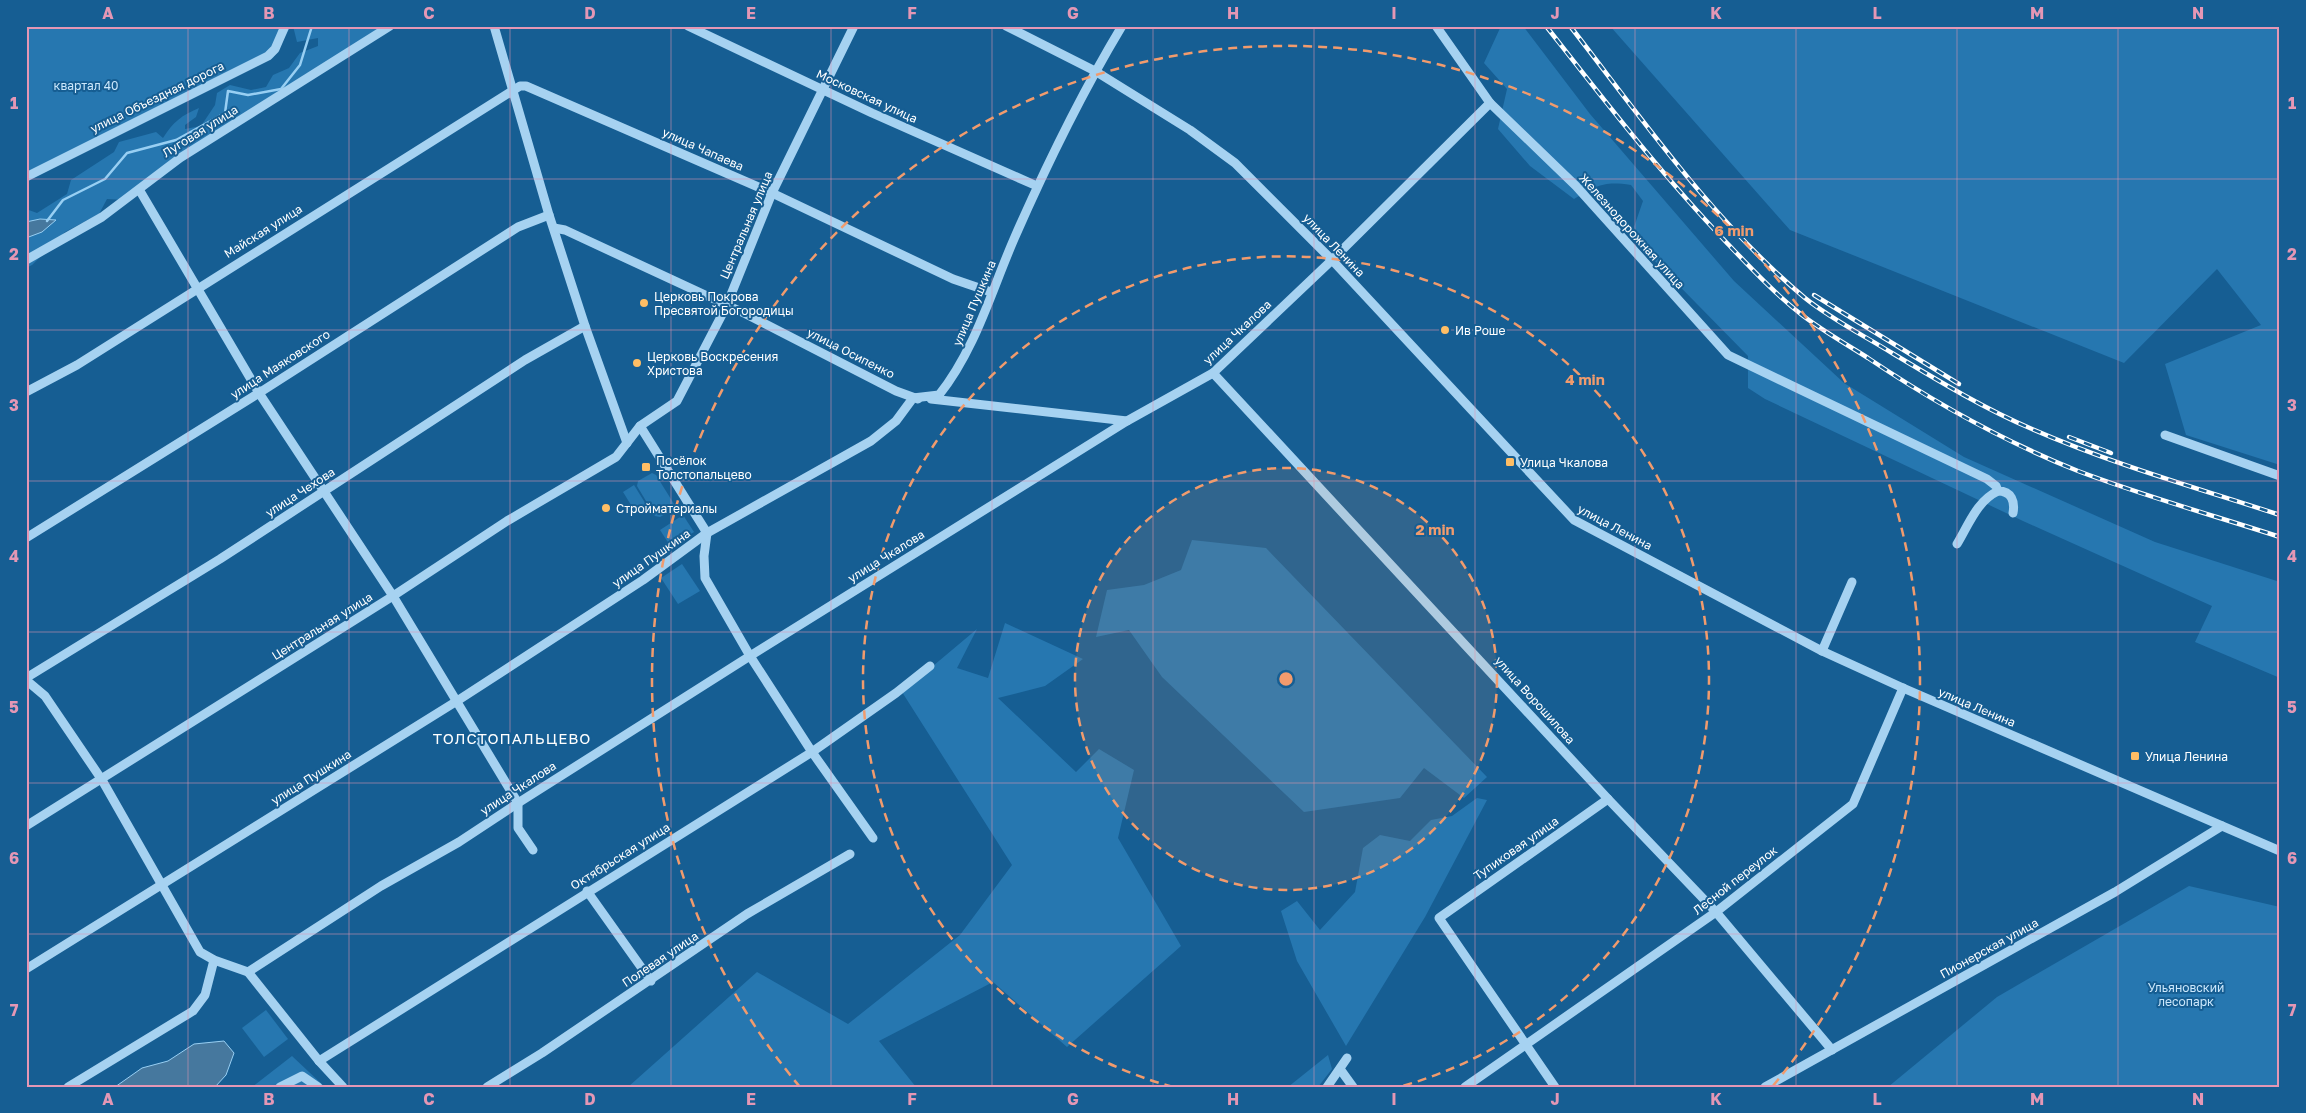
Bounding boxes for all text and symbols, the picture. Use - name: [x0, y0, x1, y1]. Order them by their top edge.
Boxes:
- text: A: [102, 3, 114, 23]
- text: B: [263, 3, 275, 23]
- text: C: [423, 3, 435, 23]
- text: D: [584, 3, 596, 23]
- text: E: [746, 3, 756, 23]
- text: F: [907, 3, 917, 23]
- text: G: [1067, 3, 1079, 23]
- text: H: [1227, 3, 1239, 23]
- text: I: [1391, 3, 1397, 23]
- text: J: [1550, 3, 1560, 23]
- text: K: [1710, 3, 1722, 23]
- text: L: [1872, 3, 1882, 23]
- text: M: [2030, 3, 2044, 23]
- text: N: [2192, 3, 2204, 23]
- street label: улица Объездная дорога: [88, 58, 226, 136]
- street label: Московская улица: [814, 66, 920, 126]
- park label: квартал 40: [54, 78, 118, 93]
- text: 1: [10, 93, 18, 113]
- text: 1: [2288, 93, 2296, 113]
- street label: Луговая улица: [159, 102, 241, 160]
- street label: улица Чапаева: [660, 124, 746, 174]
- street label: Центральная улица: [716, 169, 776, 281]
- street label: Железнодорожная улица: [1576, 170, 1688, 292]
- street label: Майская улица: [221, 201, 305, 261]
- street label: улица Ленина: [1300, 210, 1368, 280]
- text: 6 min: [1714, 221, 1754, 239]
- text: 2: [9, 244, 19, 264]
- text: 2: [2287, 244, 2297, 264]
- street label: улица Пушкина: [949, 258, 999, 348]
- place label: Церковь Покрова Пресвятой Богородицы: [654, 289, 794, 318]
- marker: Церковь Покрова Пресвятой Богородицы: [638, 297, 650, 309]
- street label: улица Чкалова: [1200, 297, 1274, 367]
- place label: Ив Роше: [1455, 323, 1506, 338]
- street label: улица Осипенко: [805, 324, 897, 382]
- marker: Ив Роше: [1439, 324, 1451, 336]
- street label: улица Маяковского: [227, 326, 333, 402]
- place label: Церковь Воскресения Христова: [647, 349, 778, 378]
- marker: Церковь Воскресения Христова: [631, 357, 643, 369]
- text: 4 min: [1565, 370, 1605, 388]
- text: 3: [9, 395, 19, 415]
- text: 3: [2287, 395, 2297, 415]
- place label: Посёлок Толстопальцево: [656, 453, 752, 482]
- place label: Улица Чкалова: [1520, 455, 1608, 470]
- marker: Улица Чкалова: [1504, 456, 1516, 468]
- marker: Посёлок Толстопальцево: [640, 461, 652, 473]
- street label: улица Чехова: [262, 464, 338, 520]
- place label: Стройматериалы: [616, 501, 717, 516]
- street label: улица Ленина: [1575, 501, 1655, 553]
- marker: Стройматериалы: [600, 502, 612, 514]
- text: 2 min: [1415, 520, 1455, 538]
- street label: улица Пушкина: [609, 525, 693, 591]
- street label: улица Чкалова: [845, 526, 927, 586]
- text: 4: [9, 546, 19, 566]
- text: 4: [2287, 546, 2297, 566]
- street label: Центральная улица: [269, 589, 375, 663]
- street label: улица Ворошилова: [1492, 653, 1578, 747]
- centre of rings: [1277, 670, 1295, 688]
- street label: улица Ленина: [1936, 684, 2018, 730]
- text: 5: [9, 697, 19, 717]
- text: 5: [2287, 697, 2297, 717]
- district label: ТОЛСТОПАЛЬЦЕВО: [433, 729, 591, 747]
- street label: улица Пушкина: [268, 746, 354, 808]
- place label: Улица Ленина: [2145, 749, 2228, 764]
- marker: Улица Ленина: [2129, 750, 2141, 762]
- street label: улица Чкалова: [477, 758, 559, 818]
- street label: Тупиковая улица: [1471, 813, 1561, 883]
- street label: Октябрьская улица: [568, 819, 672, 893]
- street label: Лесной переулок: [1690, 842, 1780, 918]
- text: 6: [9, 848, 19, 868]
- text: 6: [2287, 848, 2297, 868]
- street label: Пионерская улица: [1937, 915, 2041, 981]
- street label: Полевая улица: [619, 928, 701, 990]
- park label: Ульяновский лесопарк: [2148, 980, 2224, 1009]
- text: 7: [10, 1000, 19, 1020]
- text: 7: [2288, 1000, 2297, 1020]
- text: A: [102, 1089, 114, 1109]
- text: B: [263, 1089, 275, 1109]
- text: C: [423, 1089, 435, 1109]
- text: D: [584, 1089, 596, 1109]
- text: E: [746, 1089, 756, 1109]
- text: F: [907, 1089, 917, 1109]
- text: G: [1067, 1089, 1079, 1109]
- text: H: [1227, 1089, 1239, 1109]
- text: I: [1391, 1089, 1397, 1109]
- text: J: [1550, 1089, 1560, 1109]
- text: K: [1710, 1089, 1722, 1109]
- text: L: [1872, 1089, 1882, 1109]
- text: M: [2030, 1089, 2044, 1109]
- text: N: [2192, 1089, 2204, 1109]

